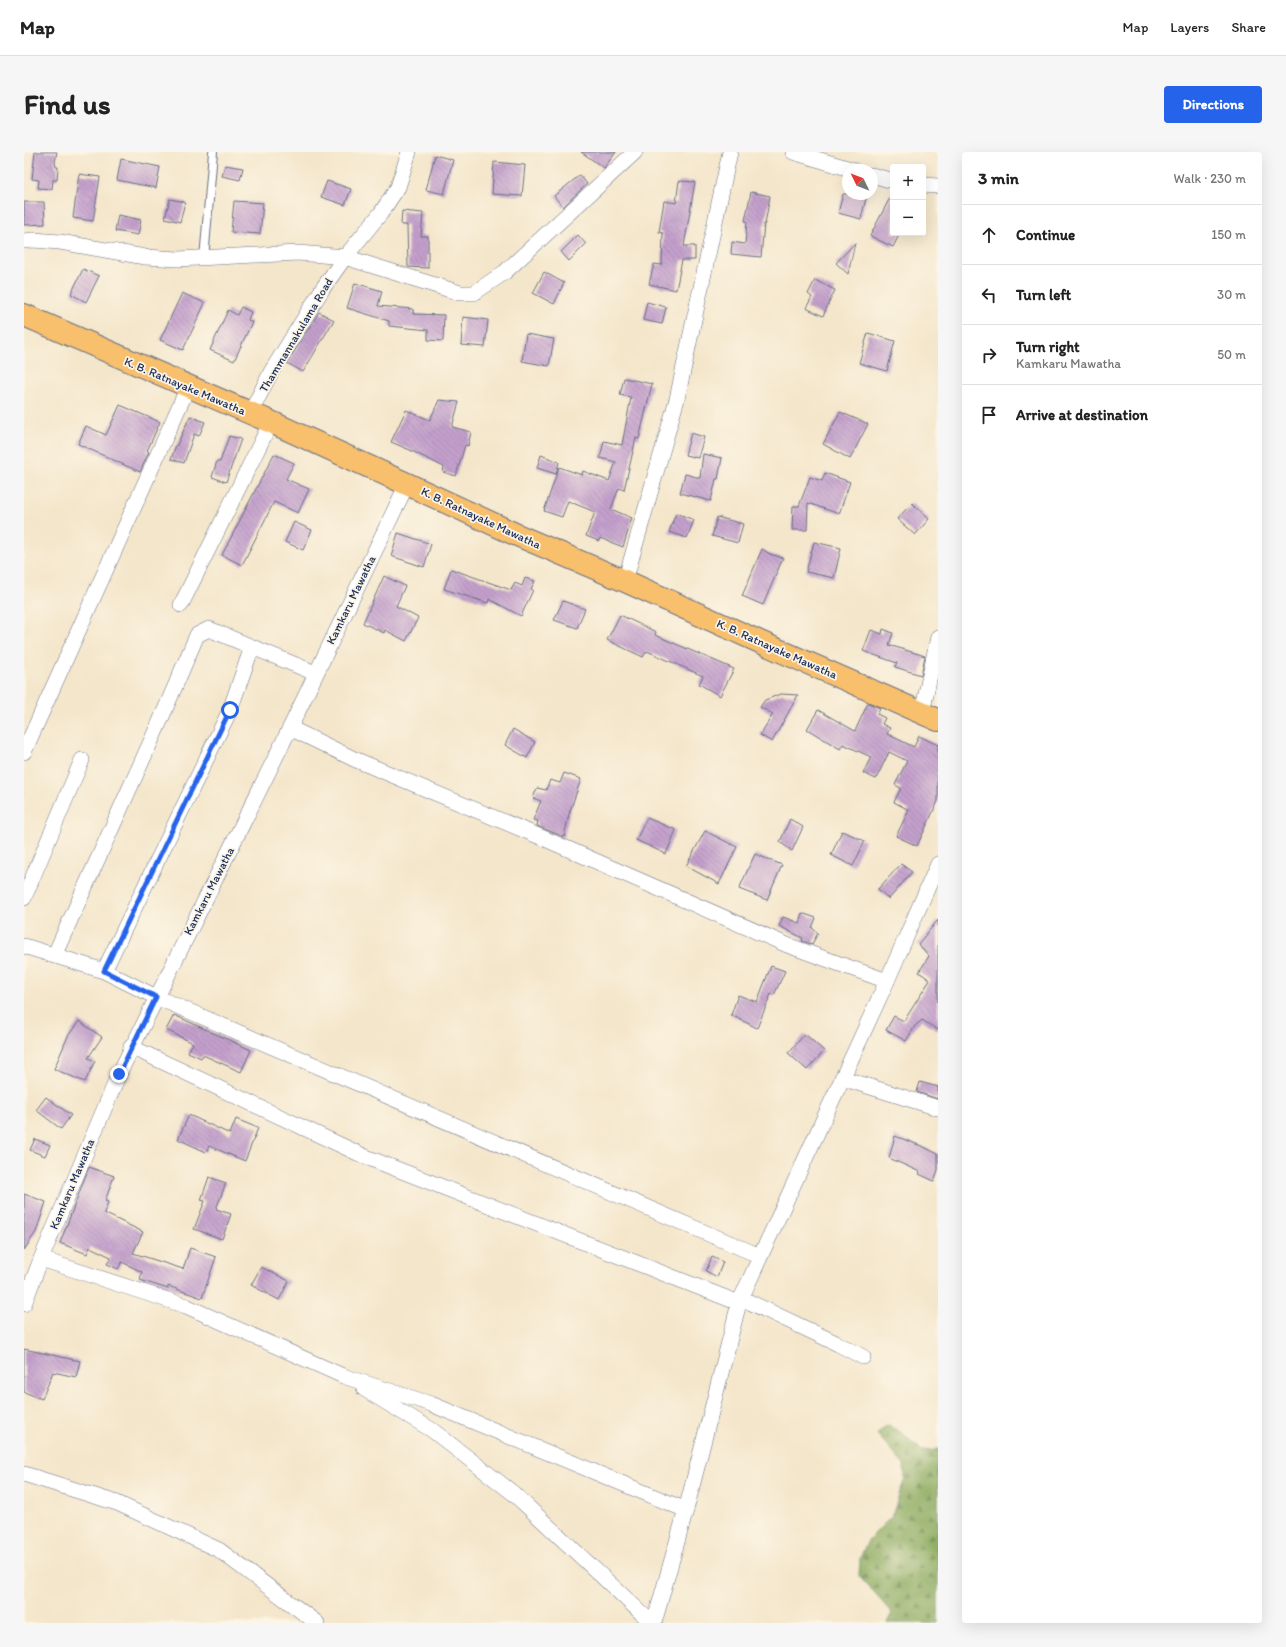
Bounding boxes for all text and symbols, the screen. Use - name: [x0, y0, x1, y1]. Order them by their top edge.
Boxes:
- text: Map: [20, 16, 55, 39]
- text: Map: [1123, 19, 1148, 36]
- text: Layers: [1170, 19, 1209, 36]
- text: Share: [1231, 19, 1266, 36]
- button: Directions: [1164, 86, 1262, 123]
- text: Find us: [24, 87, 111, 121]
- north arrow: [842, 164, 878, 200]
- map controls: [890, 164, 926, 236]
- button: +: [890, 164, 926, 200]
- text: 3 min: [978, 168, 1019, 188]
- text: Walk · 230 m: [1174, 171, 1246, 186]
- button: −: [890, 200, 926, 236]
- icon: ahead: [978, 224, 1000, 246]
- text: Continue: [1016, 226, 1075, 244]
- text: 150 m: [1211, 227, 1246, 242]
- street label: Thammannakulama Road: [256, 275, 336, 395]
- icon: left: [978, 284, 1000, 306]
- text: Turn left: [1016, 286, 1071, 304]
- text: 30 m: [1217, 287, 1246, 302]
- text: Turn right: [1016, 338, 1080, 356]
- icon: right: [978, 344, 1000, 366]
- text: 50 m: [1217, 347, 1246, 362]
- street label: K. B. Ratnayake Mawatha: [122, 354, 248, 418]
- text: Kamkaru Mawatha: [1016, 356, 1121, 371]
- icon: arrive: [978, 404, 1000, 426]
- text: Arrive at destination: [1016, 406, 1148, 424]
- street label: K. B. Ratnayake Mawatha: [419, 484, 544, 552]
- street label: Kamkaru Mawatha: [323, 553, 379, 647]
- street label: K. B. Ratnayake Mawatha: [715, 616, 840, 682]
- route start: [221, 701, 239, 719]
- street label: Kamkaru Mawatha: [181, 844, 238, 937]
- route end: [110, 1065, 128, 1083]
- street label: Kamkaru Mawatha: [47, 1136, 98, 1231]

